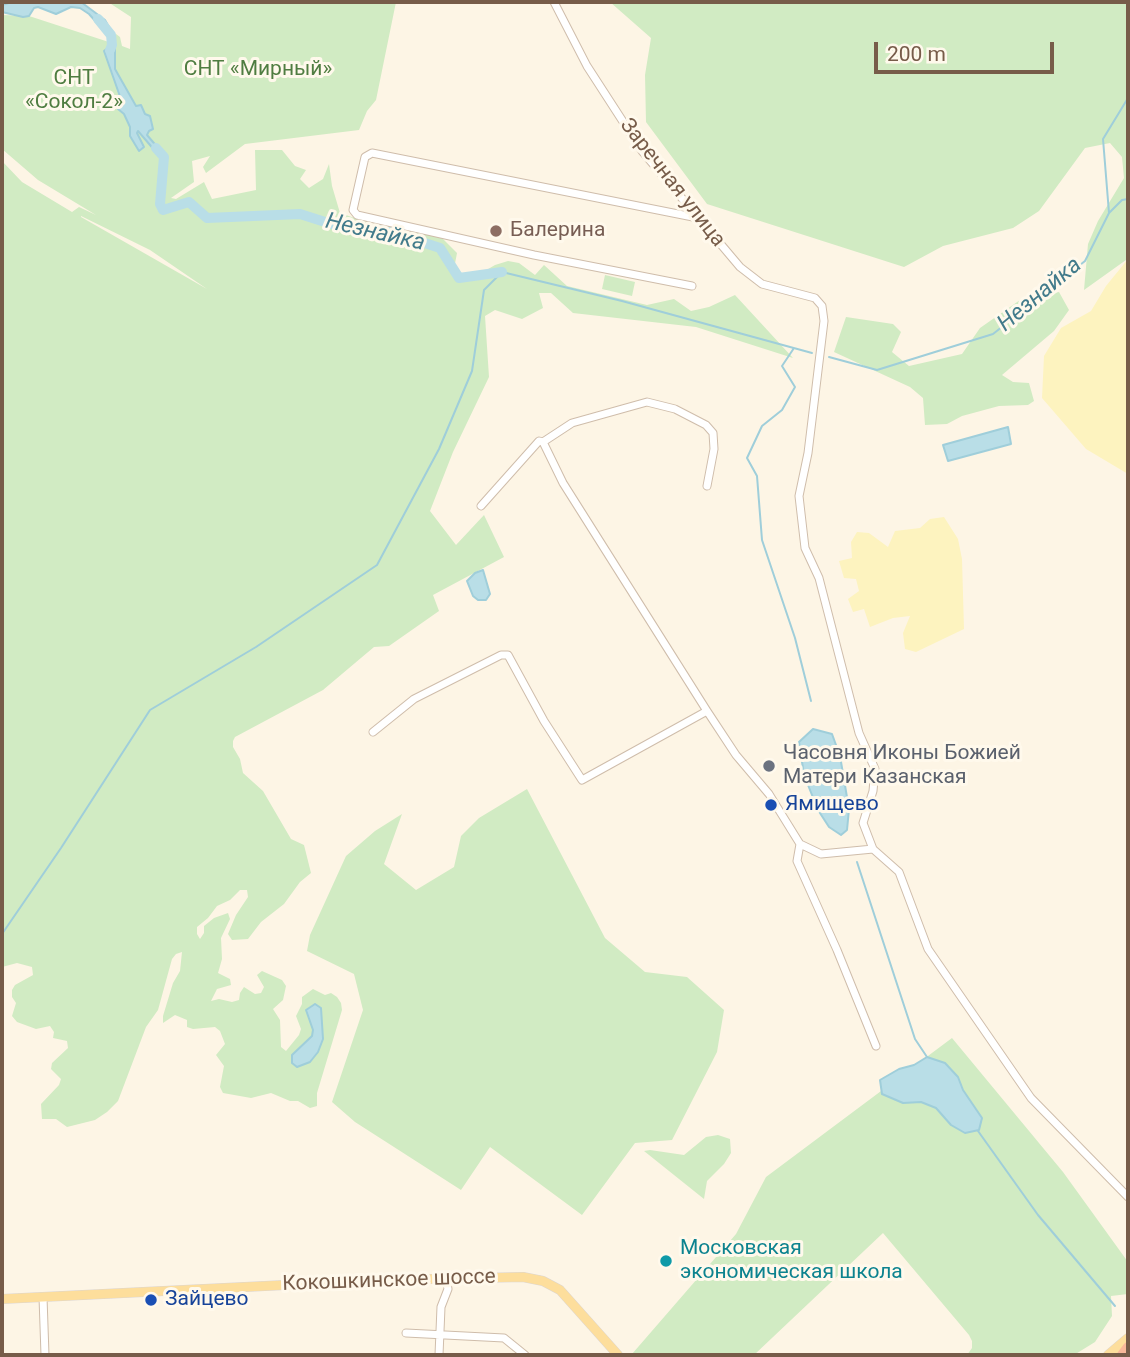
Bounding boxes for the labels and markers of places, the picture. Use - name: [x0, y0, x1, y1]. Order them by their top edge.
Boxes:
- place label: Балерина: [510, 218, 605, 244]
- marker: Балерина: [488, 223, 504, 239]
- place label: Часовня Иконы Божией Матери Казанская: [783, 741, 1021, 791]
- marker: Часовня Иконы Божией Матери Казанская: [761, 758, 777, 774]
- place label: Ямищево: [785, 792, 879, 818]
- marker: Ямищево: [763, 797, 779, 813]
- place label: Московская экономическая школа: [680, 1236, 903, 1286]
- marker: Московская экономическая школа: [658, 1253, 674, 1269]
- place label: Зайцево: [165, 1287, 249, 1313]
- marker: Зайцево: [143, 1292, 159, 1308]

